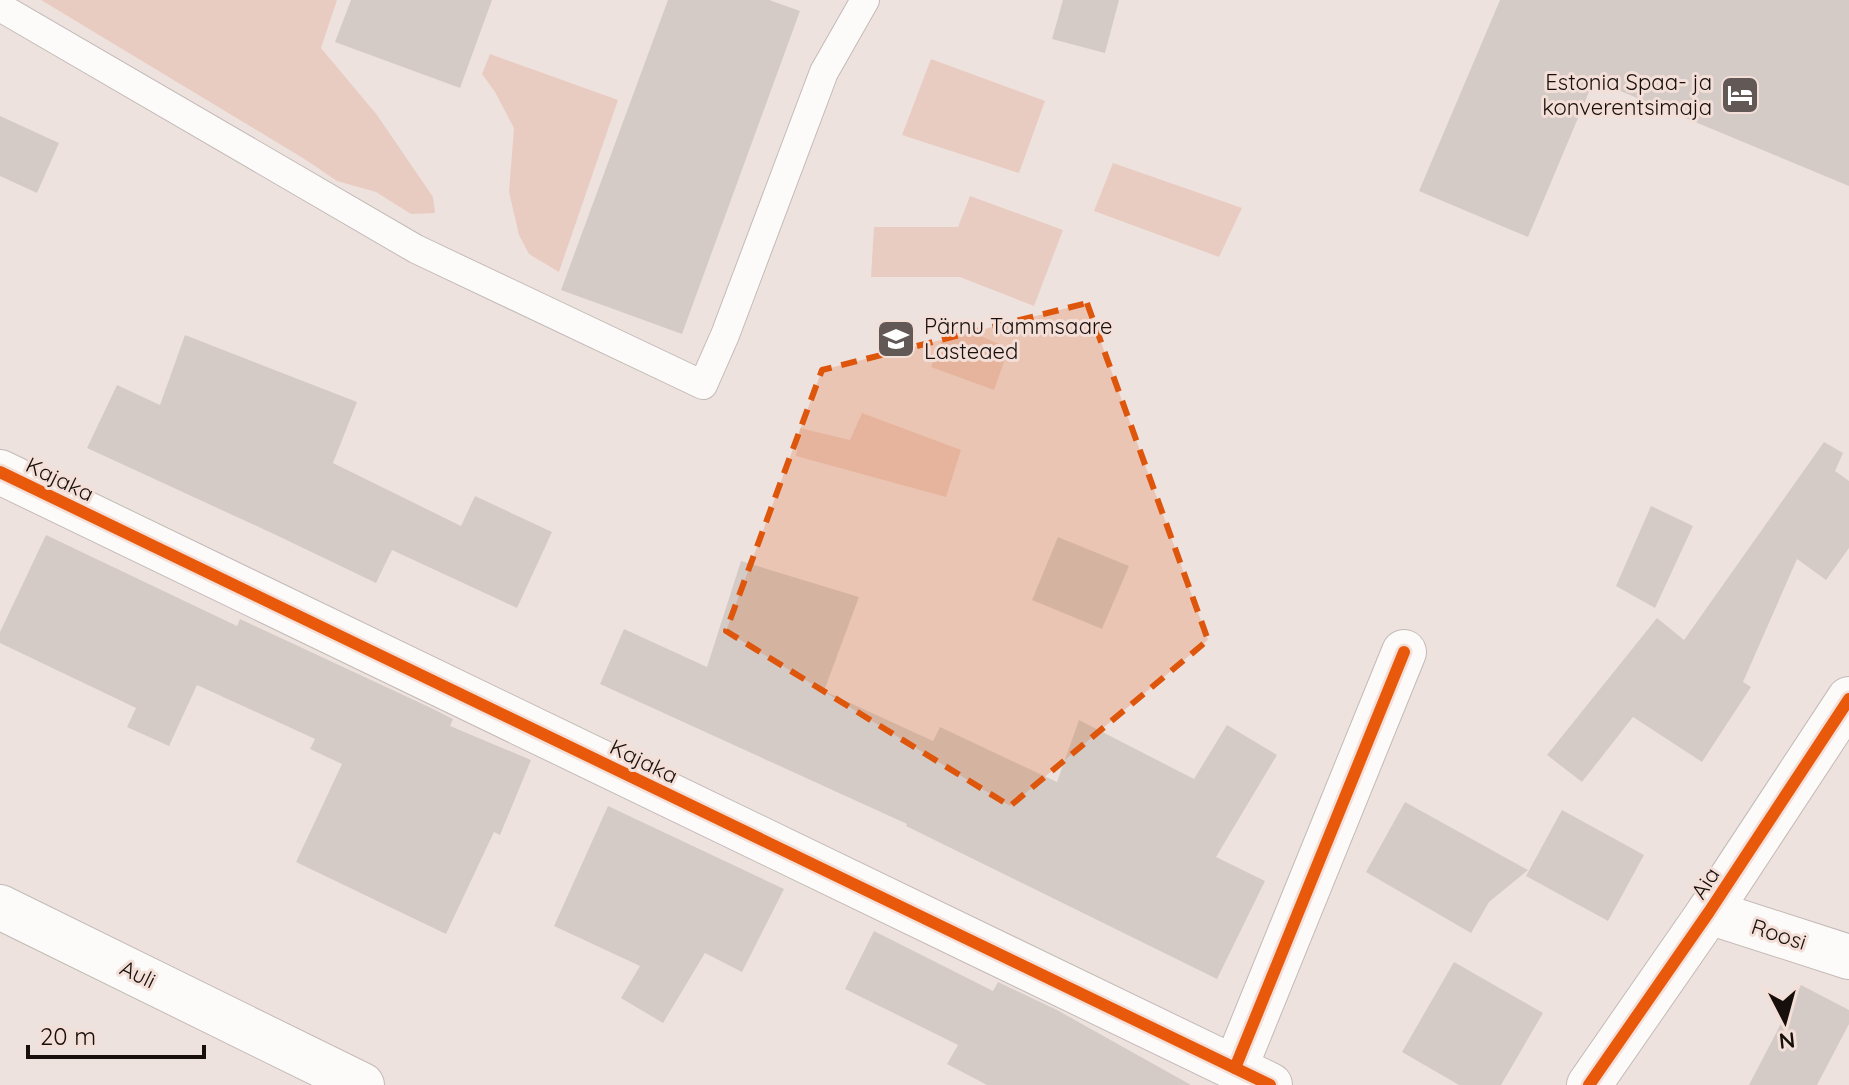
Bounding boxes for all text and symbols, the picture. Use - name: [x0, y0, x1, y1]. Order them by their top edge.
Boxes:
- place label: Estonia Spaa- ja konverentsimaja: [1542, 68, 1712, 121]
- hotel icon: Estonia Spaa- ja konverentsimaja: [1719, 74, 1761, 116]
- place label: Pärnu Tammsaare Lasteaed: [924, 312, 1112, 365]
- school or university icon: Pärnu Tammsaare Lasteaed: [875, 318, 917, 360]
- street label: Kajaka: [21, 451, 99, 507]
- street label: Kajaka: [605, 733, 683, 789]
- street label: Aia: [1684, 862, 1726, 904]
- street label: Roosi: [1748, 912, 1810, 956]
- street label: Auli: [116, 953, 160, 995]
- north arrow: [1745, 981, 1825, 1061]
- scale bar: [28, 1009, 204, 1059]
- text: 20 m: [40, 1021, 96, 1051]
- text: N: [1778, 1026, 1797, 1056]

